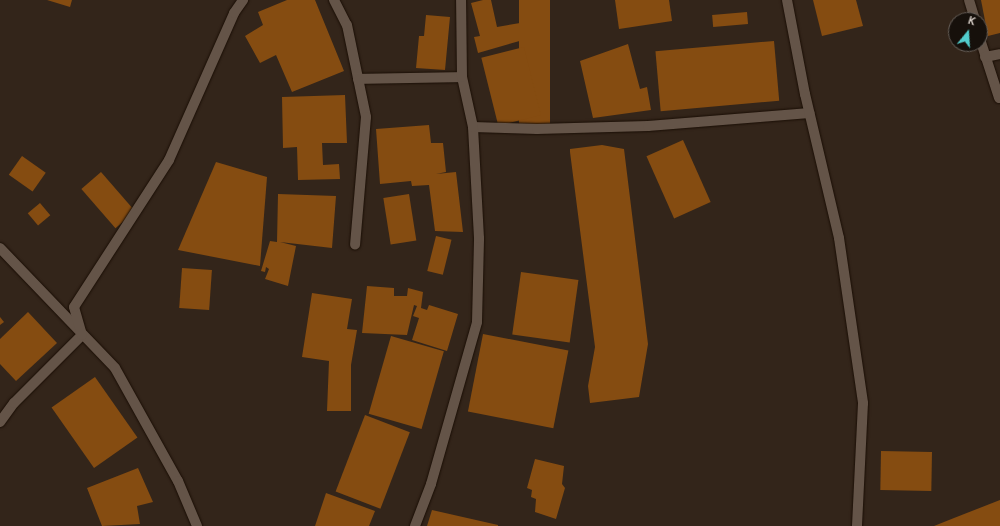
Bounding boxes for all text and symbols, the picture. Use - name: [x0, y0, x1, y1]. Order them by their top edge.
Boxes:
- north arrow: [948, 12, 988, 52]
- text: K: [966, 14, 977, 28]

